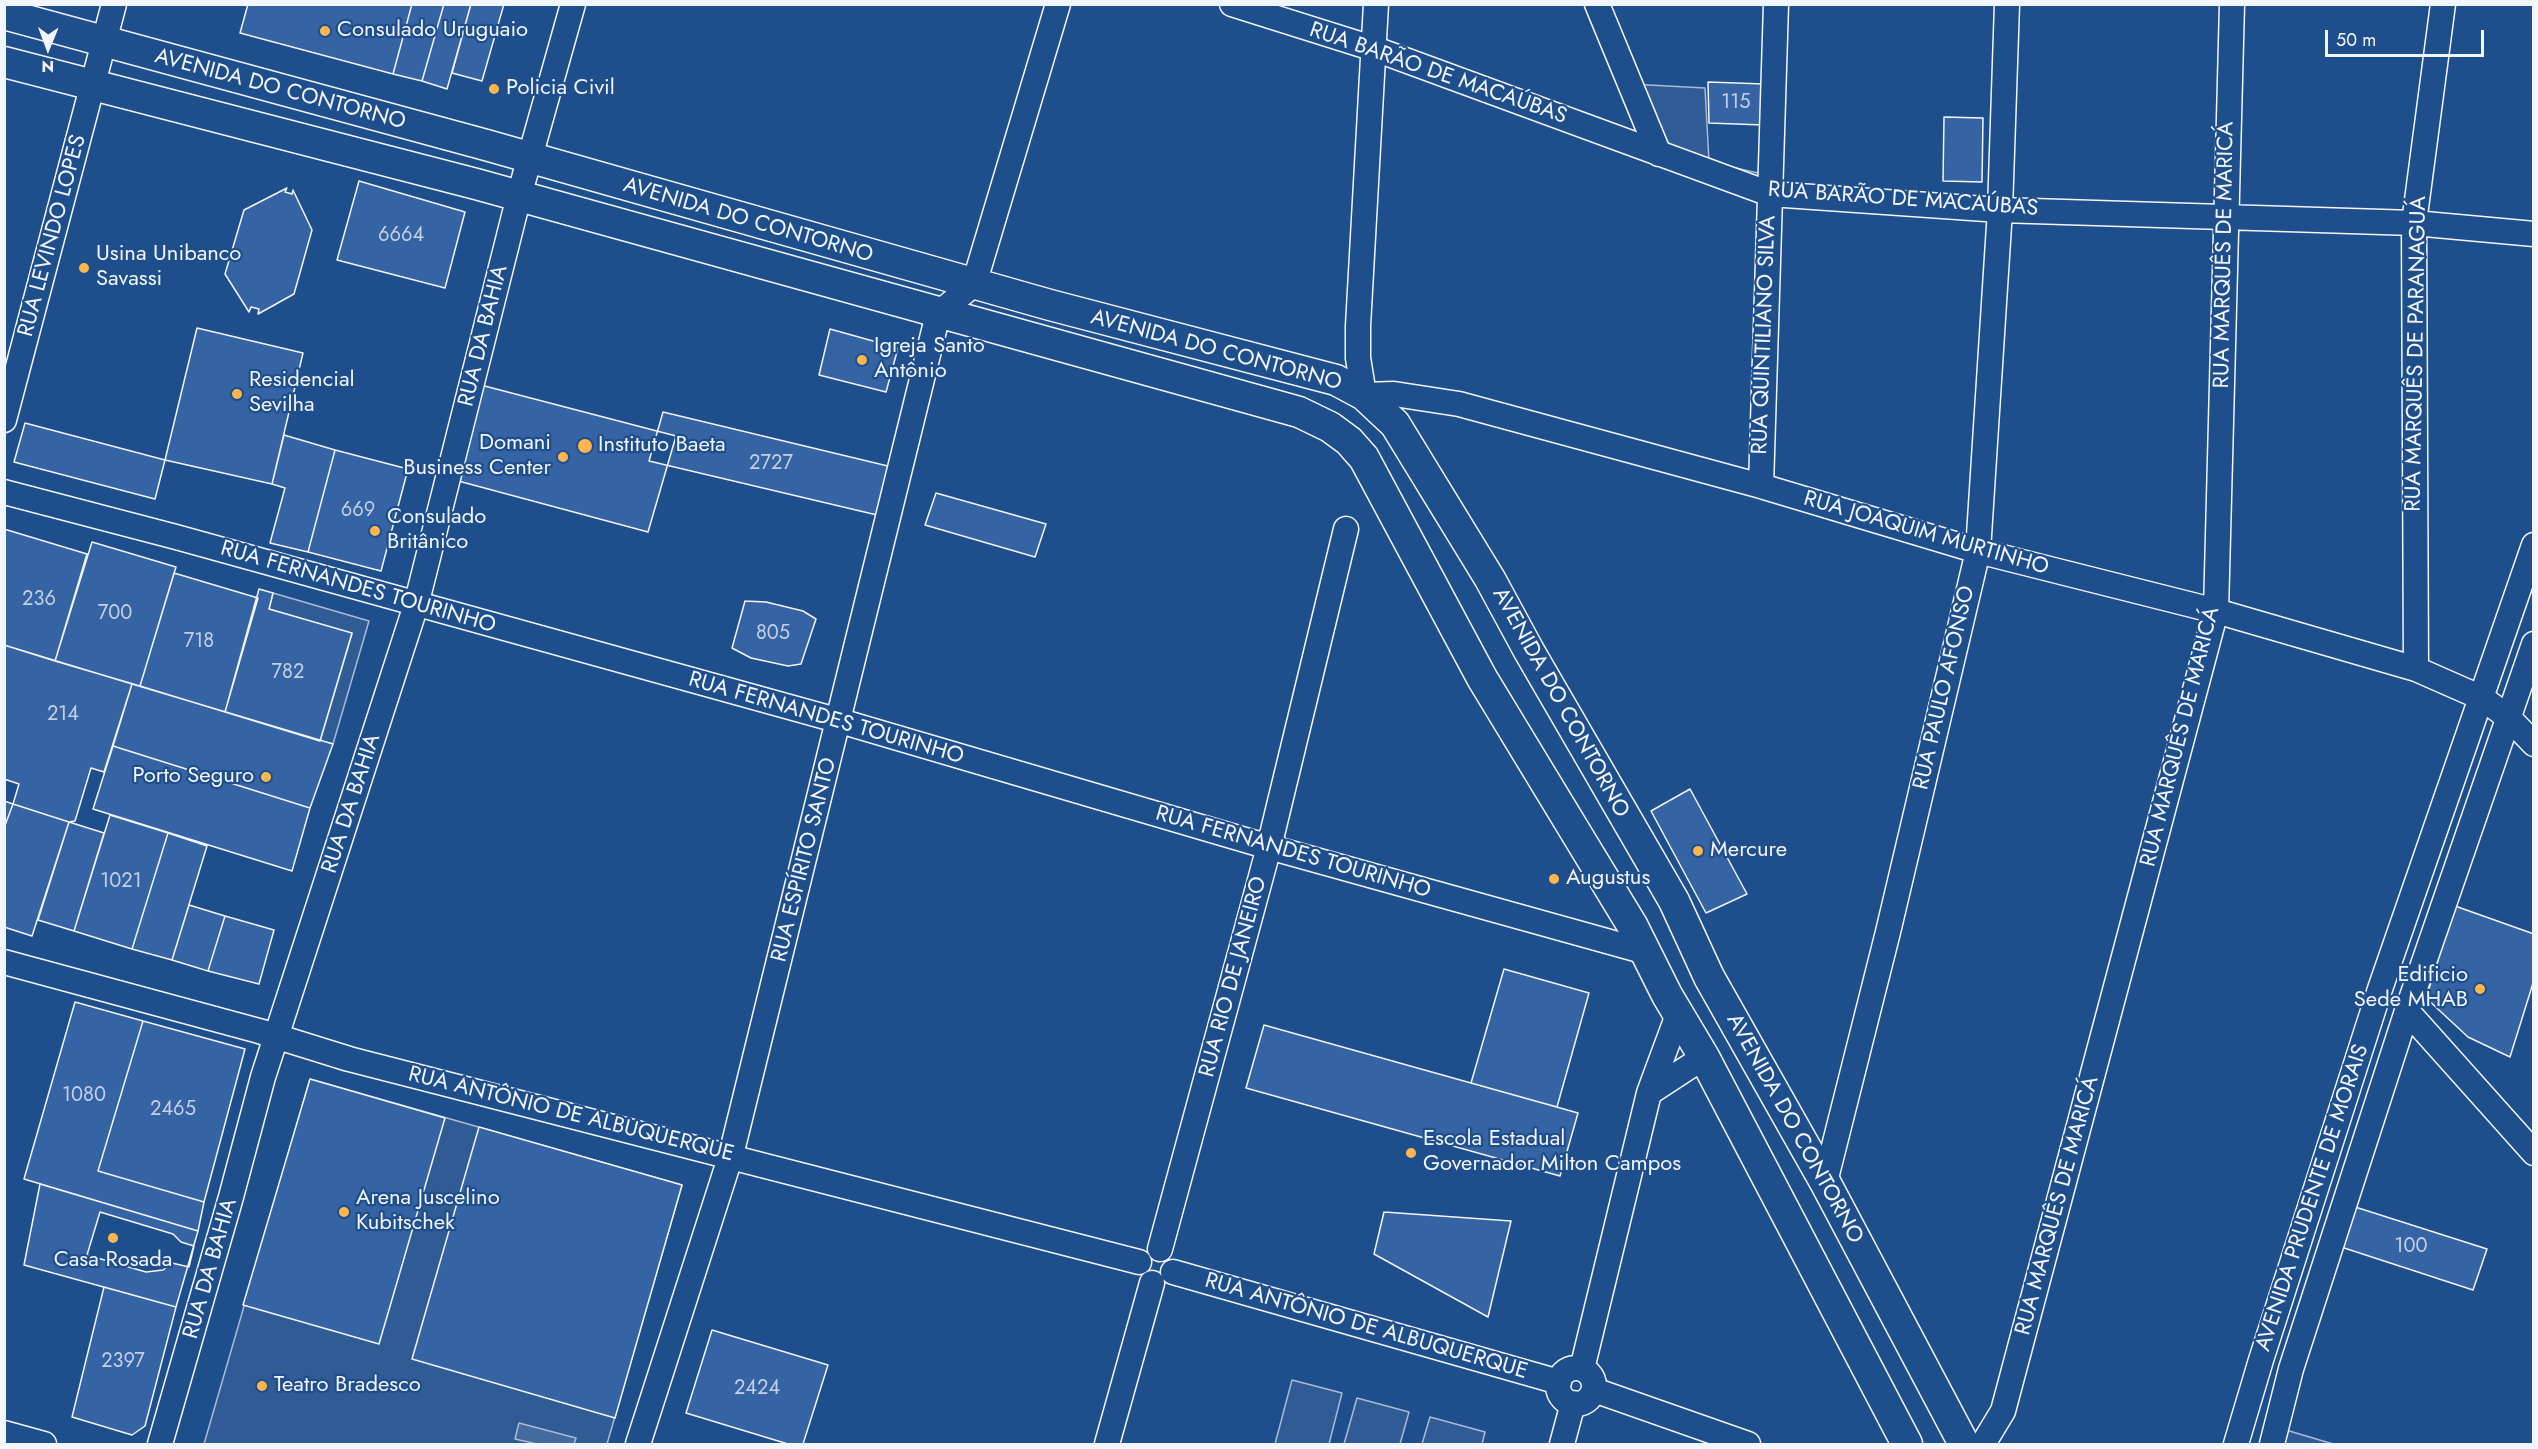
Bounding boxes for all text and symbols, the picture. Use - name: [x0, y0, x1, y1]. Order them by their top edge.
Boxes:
- street label: RUA BARÃO DE MACAÚBAS: [1306, 17, 1570, 131]
- north arrow: [18, 18, 78, 78]
- place label: Consulado Uruguaio: [337, 18, 528, 44]
- scale bar: [2328, 18, 2487, 56]
- marker: Consulado Uruguaio: [318, 24, 332, 38]
- text: 50 m: [2336, 27, 2376, 53]
- street label: AVENIDA DO CONTORNO: [152, 44, 408, 136]
- text: N: [41, 55, 54, 78]
- place label: Policia Civil: [506, 76, 615, 102]
- marker: Policia Civil: [487, 82, 501, 96]
- house number: 115: [1721, 91, 1751, 115]
- street label: RUA MARQUÊS DE MARICÁ: [2209, 121, 2241, 389]
- street label: RUA LEVINDO LOPES: [13, 132, 93, 340]
- street label: AVENIDA DO CONTORNO: [620, 173, 876, 269]
- street label: RUA BARÃO DE MACAÚBAS: [1767, 177, 2039, 223]
- street label: RUA MARQUÊS DE PARANAGUÁ: [2401, 196, 2433, 512]
- street label: RUA QUINTILIANO SILVA: [1748, 215, 1782, 455]
- house number: 6664: [378, 224, 424, 248]
- place label: Usina Unibanco Savassi: [96, 242, 241, 294]
- marker: Usina Unibanco Savassi: [77, 261, 91, 275]
- street label: RUA DA BAHIA: [454, 263, 514, 409]
- street label: AVENIDA DO CONTORNO: [1088, 305, 1344, 397]
- place label: Igreja Santo Antônio: [874, 334, 985, 386]
- marker: Igreja Santo Antônio: [855, 353, 869, 367]
- place label: Residencial Sevilha: [249, 368, 355, 420]
- marker: Residencial Sevilha: [230, 387, 244, 401]
- place label: Domani Business Center: [403, 431, 551, 482]
- place label: Instituto Baeta: [598, 433, 726, 459]
- marker: Instituto Baeta: [576, 437, 594, 455]
- marker: Domani Business Center: [556, 450, 570, 464]
- house number: 2727: [749, 452, 793, 476]
- street label: RUA JOAQUIM MURTINHO: [1800, 486, 2052, 582]
- house number: 669: [341, 499, 375, 523]
- place label: Consulado Britânico: [387, 505, 486, 556]
- marker: Consulado Britânico: [368, 524, 382, 538]
- street label: RUA FERNANDES TOURINHO: [217, 536, 499, 640]
- street label: RUA PAULO AFONSO: [1909, 583, 1981, 793]
- street label: AVENIDA DO CONTORNO: [1486, 584, 1634, 822]
- house number: 236: [22, 588, 56, 612]
- house number: 700: [98, 602, 132, 626]
- street label: RUA MARQUÊS DE MARICÁ: [2136, 604, 2226, 870]
- house number: 805: [756, 622, 790, 646]
- house number: 718: [184, 630, 214, 654]
- house number: 782: [272, 661, 304, 685]
- street label: RUA FERNANDES TOURINHO: [685, 667, 967, 771]
- house number: 214: [47, 703, 79, 727]
- street label: RUA DA BAHIA: [317, 731, 387, 877]
- street label: RUA ESPÍRITO SANTO: [767, 755, 843, 965]
- place label: Porto Seguro: [132, 764, 254, 790]
- marker: Porto Seguro: [259, 770, 273, 784]
- street label: RUA FERNANDES TOURINHO: [1152, 801, 1434, 905]
- place label: Mercure: [1710, 838, 1787, 864]
- marker: Mercure: [1691, 844, 1705, 858]
- place label: Augustus: [1566, 866, 1650, 892]
- house number: 1021: [100, 870, 142, 894]
- marker: Augustus: [1547, 872, 1561, 886]
- street label: RUA RIO DE JANEIRO: [1195, 874, 1273, 1080]
- place label: Edificio Sede MHAB: [2354, 963, 2468, 1014]
- marker: Edificio Sede MHAB: [2473, 982, 2487, 996]
- street label: AVENIDA DO CONTORNO: [1720, 1010, 1868, 1248]
- street label: AVENIDA PRUDENTE DE MORAIS: [2251, 1041, 2375, 1355]
- street label: RUA ANTÔNIO DE ALBUQUERQUE: [405, 1062, 737, 1168]
- street label: RUA MARQUÊS DE MARICÁ: [2011, 1074, 2105, 1338]
- house number: 1080: [62, 1084, 106, 1108]
- house number: 2465: [150, 1098, 196, 1122]
- place label: Escola Estadual Governador Milton Campos: [1423, 1127, 1681, 1178]
- marker: Escola Estadual Governador Milton Campos: [1404, 1146, 1418, 1160]
- place label: Arena Juscelino Kubitschek: [356, 1186, 500, 1238]
- street label: RUA DA BAHIA: [178, 1196, 244, 1342]
- marker: Arena Juscelino Kubitschek: [337, 1205, 351, 1219]
- marker: Casa Rosada: [106, 1231, 120, 1245]
- house number: 100: [2395, 1235, 2427, 1259]
- place label: Casa Rosada: [54, 1248, 172, 1274]
- street label: RUA ANTÔNIO DE ALBUQUERQUE: [1202, 1268, 1530, 1386]
- house number: 2397: [101, 1350, 145, 1374]
- place label: Teatro Bradesco: [274, 1373, 421, 1399]
- house number: 2424: [734, 1377, 780, 1401]
- marker: Teatro Bradesco: [255, 1379, 269, 1393]

